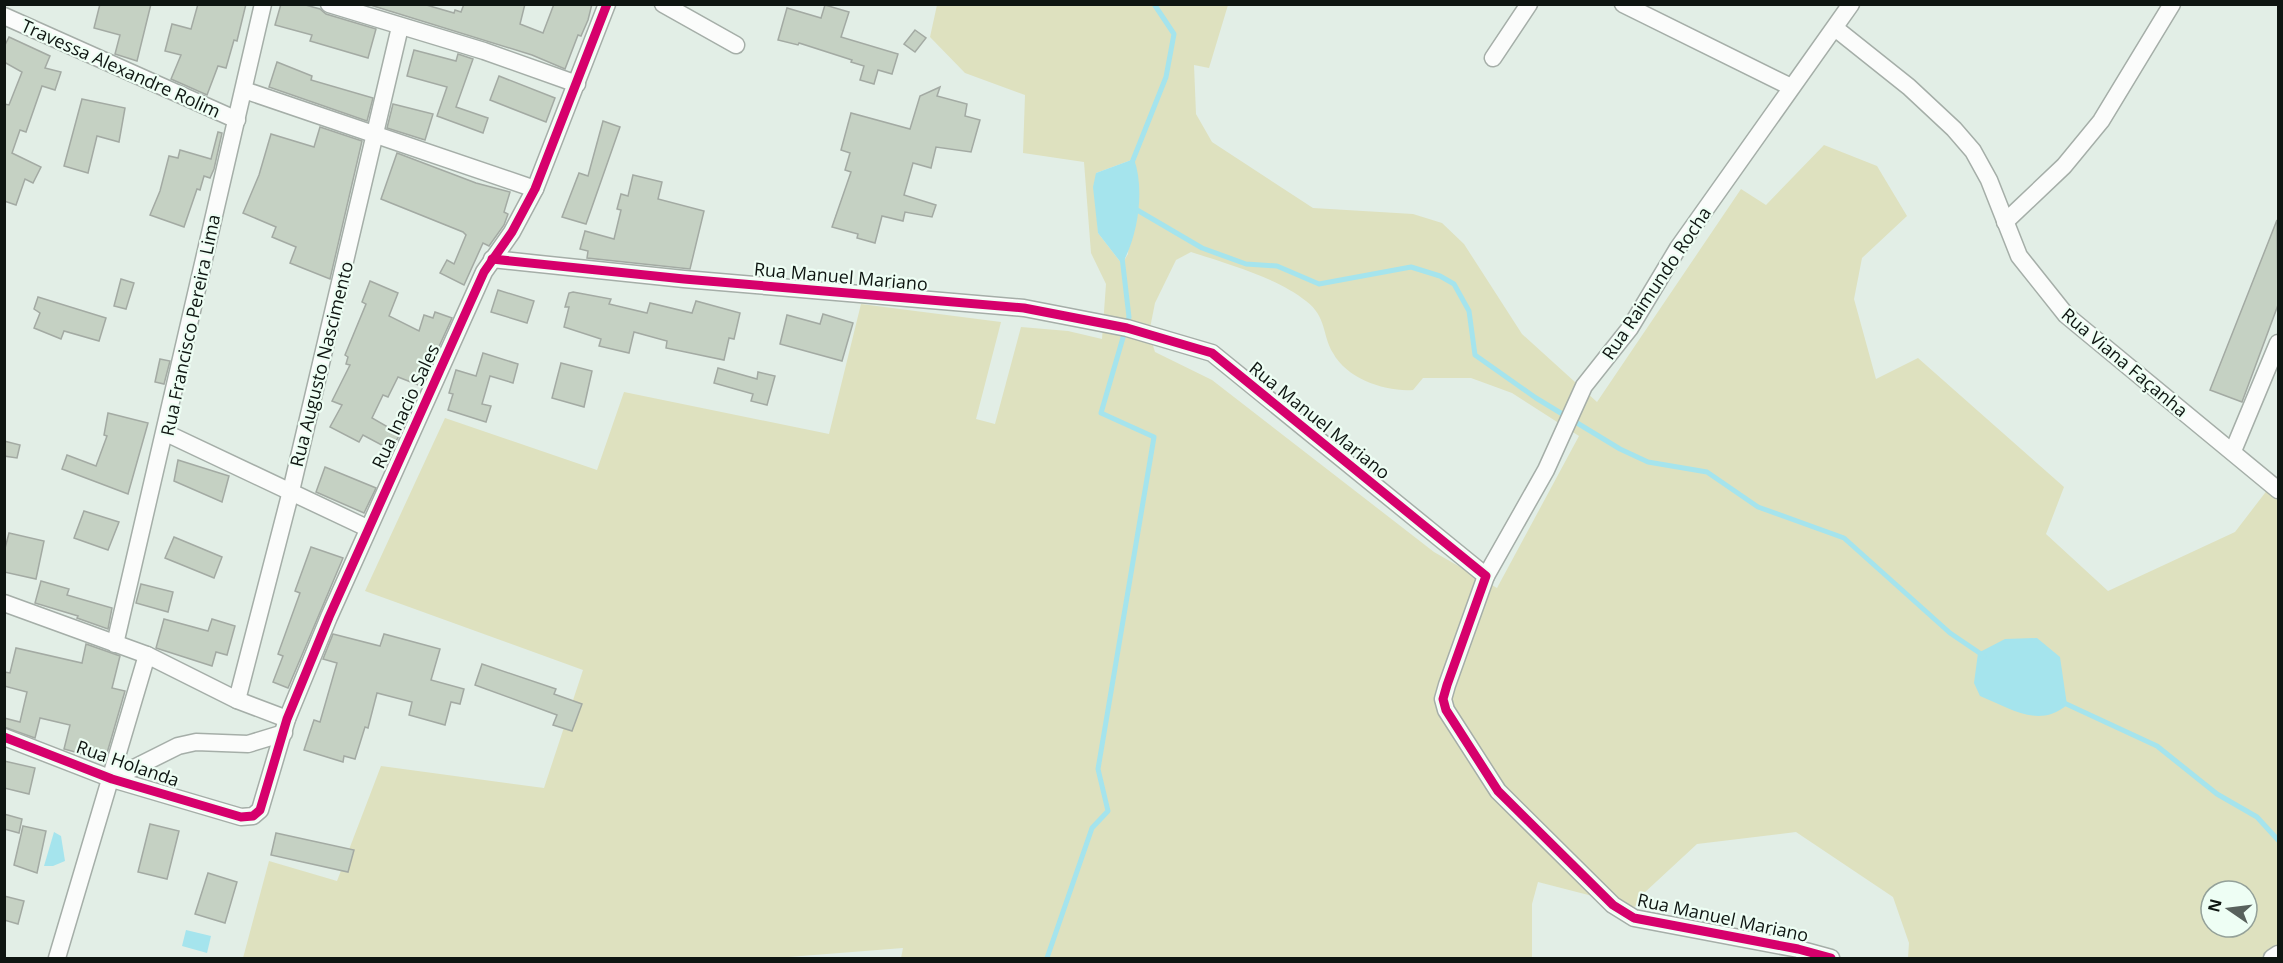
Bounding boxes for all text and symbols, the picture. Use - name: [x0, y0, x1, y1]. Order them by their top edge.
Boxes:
- street label: Travessa Alexandre Rolim: [18, 13, 224, 123]
- street label: Rua Raimundo Rocha: [1596, 202, 1716, 364]
- street label: Rua Francisco Pereira Lima: [155, 212, 225, 438]
- street label: Rua Manuel Mariano: [753, 256, 929, 296]
- street label: Rua Augusto Nascimento: [284, 259, 358, 469]
- street label: Rua Viana Façanha: [2057, 302, 2193, 422]
- street label: Rua Inacio Sales: [366, 340, 444, 472]
- street label: Rua Manuel Mariano: [1245, 356, 1395, 484]
- street label: Rua Holanda: [73, 734, 183, 792]
- north arrow: [2199, 879, 2259, 939]
- street label: Rua Manuel Mariano: [1635, 887, 1811, 947]
- text: N: [2202, 896, 2227, 914]

